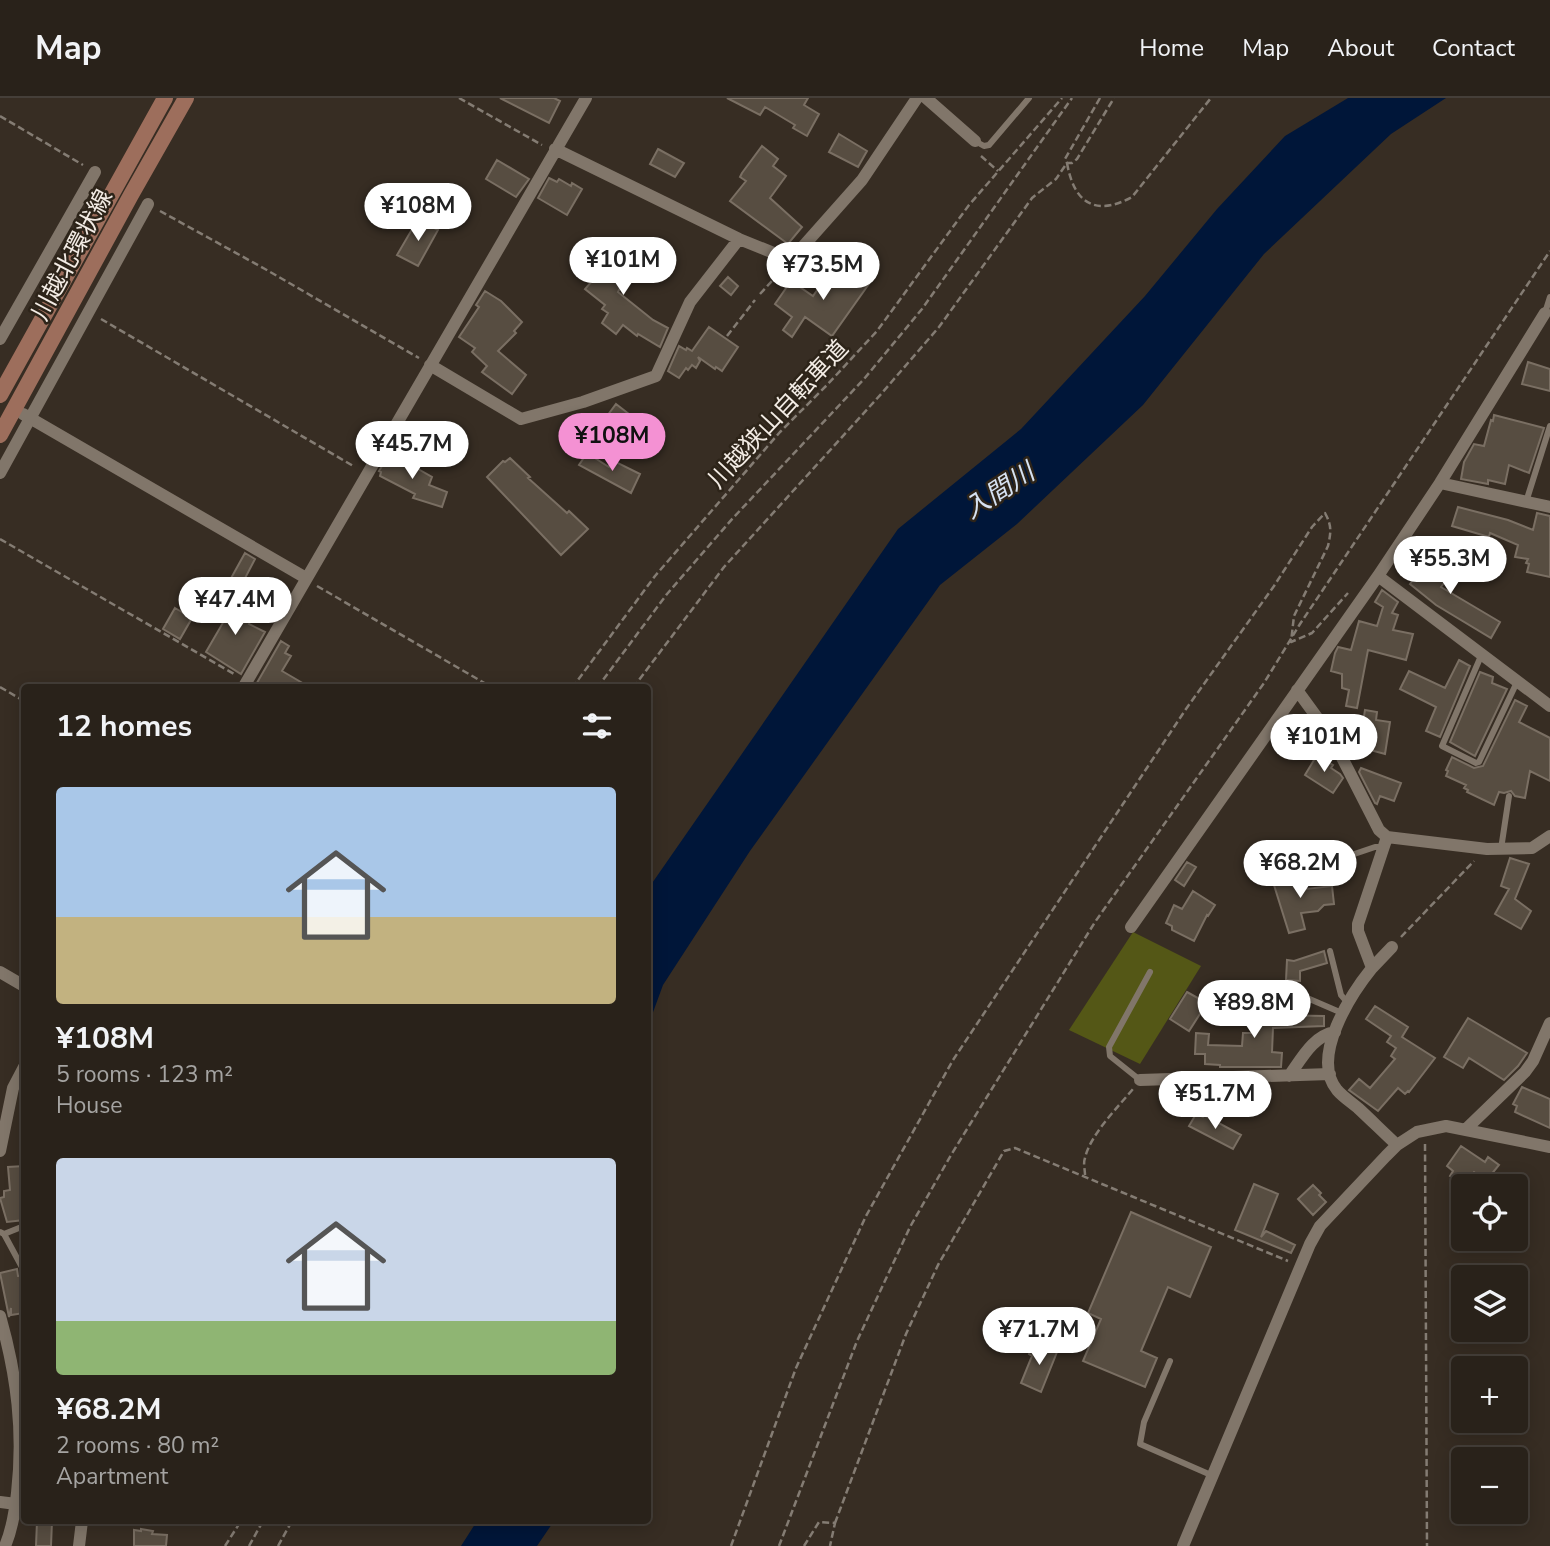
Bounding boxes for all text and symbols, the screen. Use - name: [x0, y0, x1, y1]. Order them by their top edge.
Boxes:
- text: Map: [35, 26, 102, 71]
- text: Home: [1139, 32, 1204, 64]
- text: Map: [1242, 32, 1289, 64]
- text: About: [1327, 32, 1394, 64]
- text: Contact: [1432, 32, 1515, 64]
- street label: 川越北環状線: [24, 184, 120, 326]
- pin: ¥108M: [369, 184, 467, 243]
- text: ¥108M: [380, 190, 456, 221]
- pin: ¥101M: [574, 238, 672, 297]
- pin: ¥73.5M: [766, 242, 880, 302]
- text: ¥101M: [585, 244, 661, 275]
- text: ¥73.5M: [783, 249, 863, 280]
- street label: 川越狭山自転車道: [701, 333, 855, 495]
- pin: ¥108M: [563, 414, 661, 473]
- text: ¥108M: [574, 420, 650, 451]
- pin: ¥45.7M: [355, 422, 469, 481]
- text: ¥45.7M: [372, 428, 452, 459]
- water label: 入間川: [957, 453, 1044, 527]
- pin: ¥55.3M: [1393, 536, 1507, 596]
- text: ¥55.3M: [1410, 543, 1490, 574]
- pin: ¥47.4M: [178, 578, 292, 637]
- text: ¥47.4M: [195, 584, 275, 615]
- text: 12 homes: [56, 706, 192, 747]
- icon: filters: [578, 707, 616, 745]
- pin: ¥101M: [1275, 714, 1373, 774]
- text: ¥101M: [1286, 721, 1362, 752]
- icon: home: [273, 832, 399, 958]
- pin: ¥68.2M: [1243, 840, 1357, 900]
- text: ¥68.2M: [1260, 847, 1340, 878]
- pin: ¥89.8M: [1197, 981, 1311, 1040]
- text: ¥89.8M: [1214, 987, 1294, 1018]
- text: ¥108M: [56, 1018, 154, 1059]
- text: 5 rooms · 123 m²: [56, 1059, 233, 1090]
- pin: ¥51.7M: [1158, 1072, 1272, 1131]
- text: ¥51.7M: [1175, 1078, 1255, 1109]
- text: House: [56, 1090, 123, 1121]
- map controls: [1451, 1174, 1528, 1524]
- button: locate: [1451, 1174, 1528, 1251]
- icon: home: [273, 1203, 399, 1329]
- button: layers: [1451, 1265, 1528, 1342]
- pin: ¥71.7M: [982, 1308, 1096, 1367]
- text: ¥71.7M: [999, 1314, 1079, 1345]
- button: +: [1451, 1356, 1528, 1433]
- text: ¥68.2M: [56, 1389, 161, 1430]
- text: 2 rooms · 80 m²: [56, 1430, 219, 1461]
- button: −: [1451, 1447, 1528, 1524]
- text: Apartment: [56, 1461, 168, 1492]

